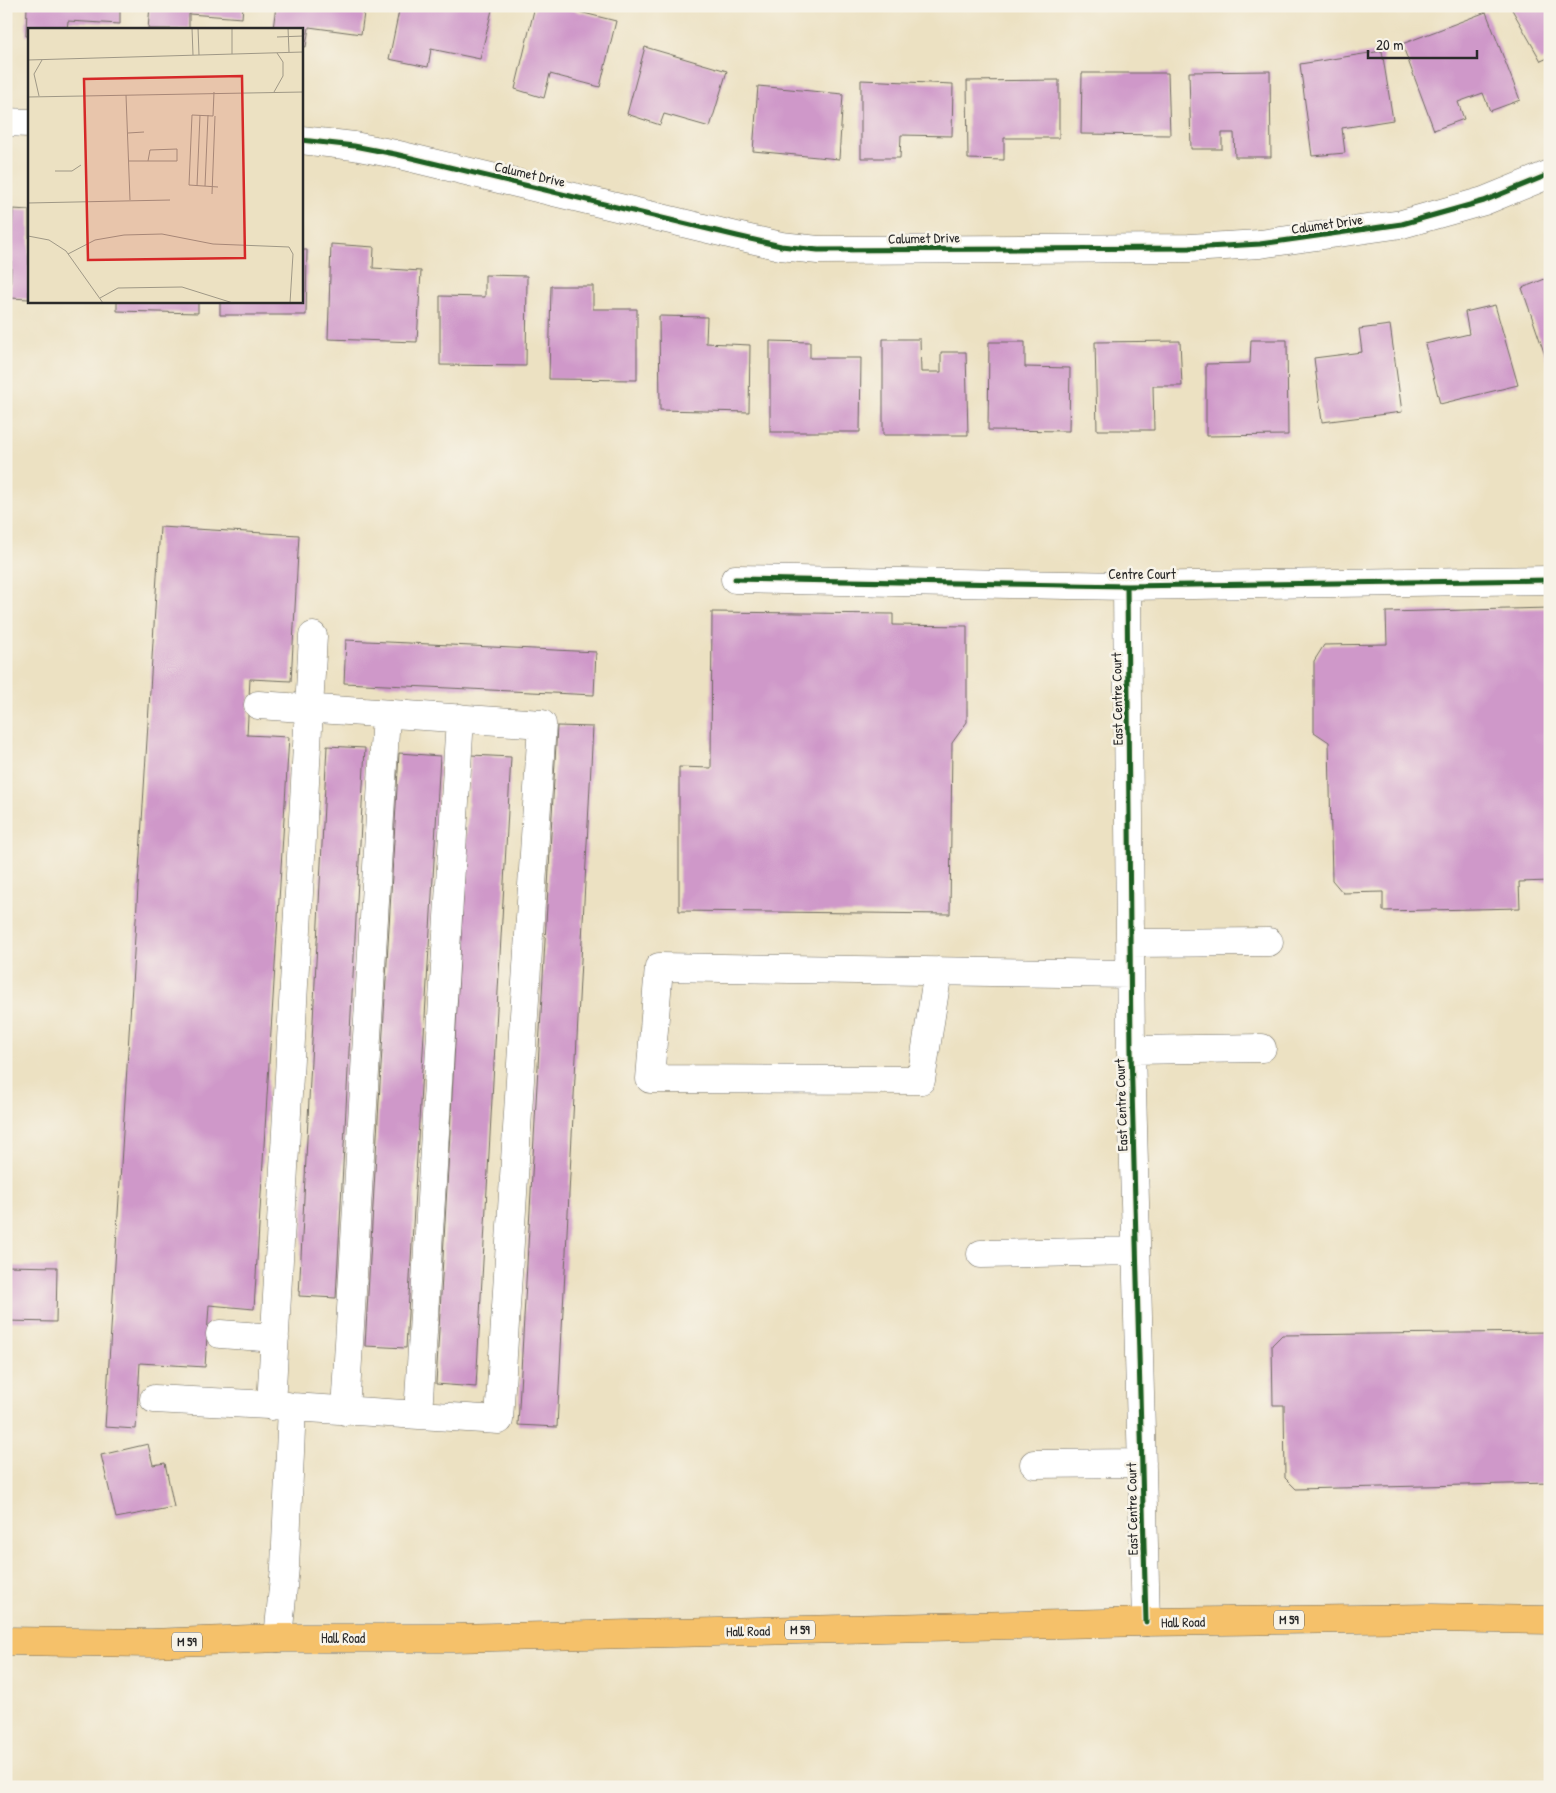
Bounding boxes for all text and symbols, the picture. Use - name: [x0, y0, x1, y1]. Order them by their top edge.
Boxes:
- inset map: [28, 28, 302, 302]
- scale bar: [1368, 28, 1477, 60]
- text: 20 m: [1376, 34, 1403, 55]
- street label: Calumet Drive: [493, 156, 568, 191]
- street label: Calumet Drive: [1290, 209, 1364, 238]
- street label: Calumet Drive: [888, 227, 961, 248]
- street label: Centre Court: [1108, 564, 1176, 583]
- street label: East Centre Court: [1106, 652, 1127, 746]
- street label: East Centre Court: [1109, 1058, 1132, 1152]
- street label: East Centre Court: [1121, 1462, 1142, 1556]
- road number: M 59: [1274, 1610, 1304, 1630]
- street label: Hall Road: [1161, 1612, 1206, 1631]
- road number: M 59: [785, 1620, 815, 1640]
- street label: Hall Road: [726, 1621, 771, 1640]
- street label: Hall Road: [321, 1628, 366, 1647]
- road number: M 59: [172, 1632, 202, 1651]

